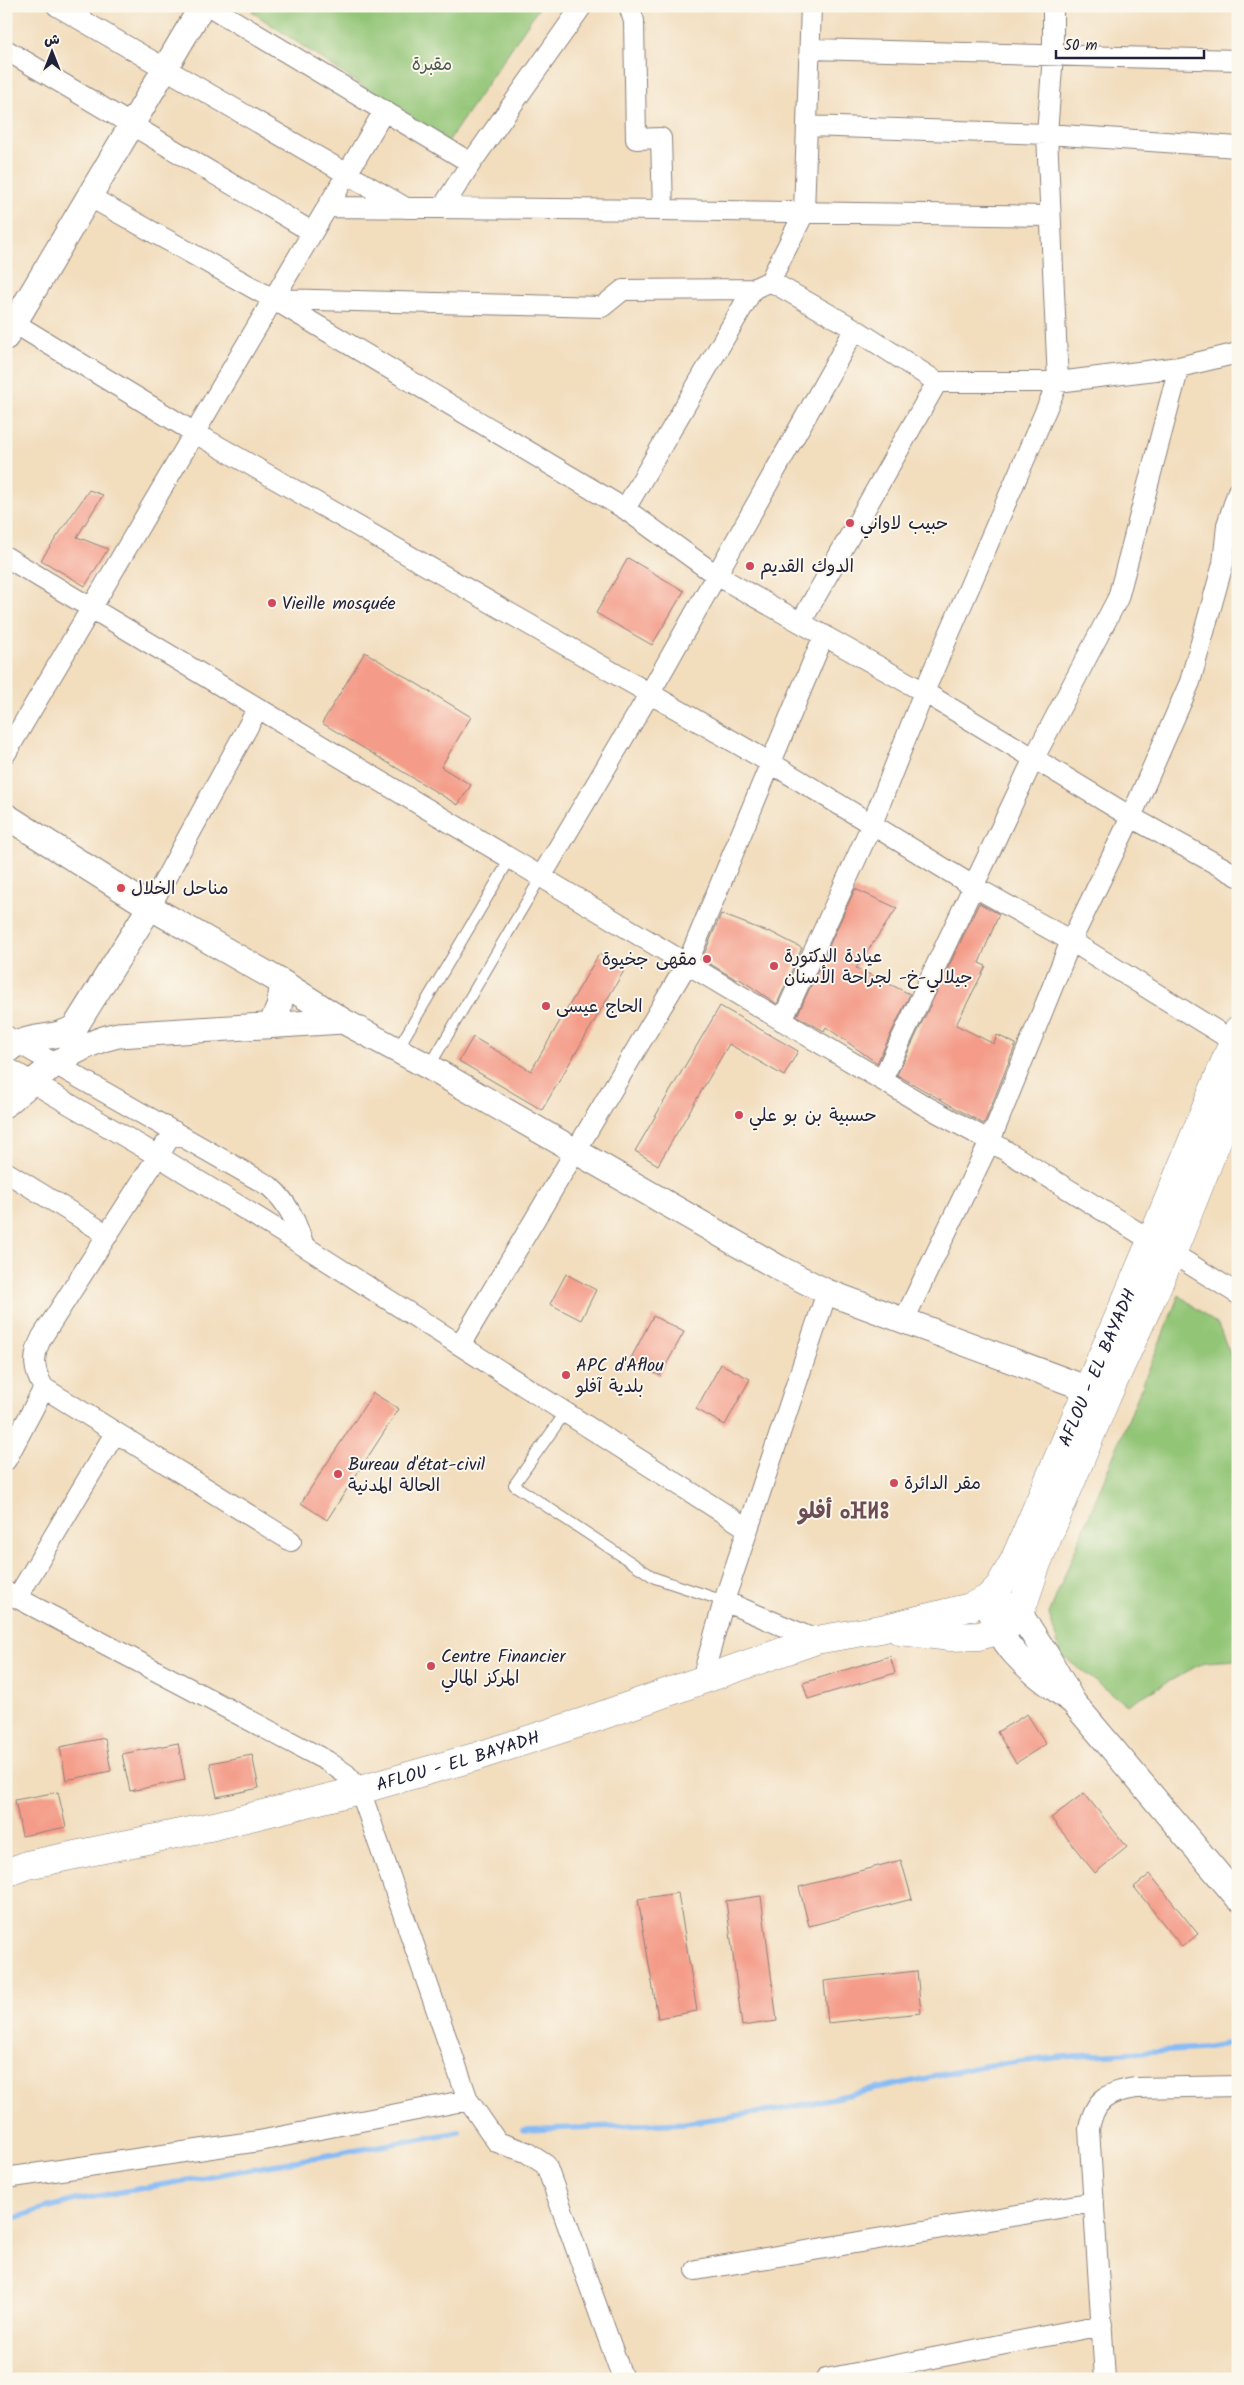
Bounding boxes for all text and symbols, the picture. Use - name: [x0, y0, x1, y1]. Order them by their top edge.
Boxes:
- north arrow: [28, 28, 78, 78]
- scale bar: [1056, 28, 1204, 60]
- text: ش: [44, 29, 60, 51]
- text: 50 m: [1064, 34, 1098, 58]
- park label: مقبرة: [412, 51, 452, 80]
- place label: حبيب لاواني: [860, 510, 948, 539]
- marker: حبيب لاواني: [844, 517, 856, 529]
- place label: الدوك القديم: [760, 553, 854, 582]
- marker: الدوك القديم: [744, 560, 756, 572]
- place label: Vieille mosquée: [282, 590, 396, 619]
- marker: Vieille mosquée: [266, 597, 278, 609]
- place label: مناحل الخلال: [131, 875, 229, 904]
- marker: مناحل الخلال: [115, 882, 127, 894]
- place label: عيادة الدكتورة جيلالي-خ- لجراحة الأسنان: [784, 943, 973, 993]
- place label: مقهى جخيوة: [602, 946, 697, 975]
- marker: مقهى جخيوة: [701, 953, 713, 965]
- marker: عيادة الدكتورة جيلالي-خ- لجراحة الأسنان: [768, 960, 780, 972]
- place label: الحاج عيسى: [556, 993, 643, 1022]
- marker: الحاج عيسى: [540, 1000, 552, 1012]
- place label: حسبية بن بو علي: [749, 1102, 877, 1131]
- marker: حسبية بن بو علي: [733, 1109, 745, 1121]
- street label: AFLOU - EL BAYADH: [1052, 1284, 1145, 1452]
- place label: APC d'Aflou بلدية آفلو: [575, 1352, 664, 1402]
- marker: APC d'Aflou بلدية آفلو: [560, 1369, 572, 1381]
- place label: Bureau d'état-civil الحالة المدنية: [348, 1451, 486, 1501]
- marker: Bureau d'état-civil الحالة المدنية: [332, 1468, 344, 1480]
- place label: مقر الدائرة: [904, 1470, 981, 1499]
- marker: مقر الدائرة: [888, 1477, 900, 1489]
- district label: أفلو ⴰⴼⵍⵓ: [796, 1495, 890, 1530]
- place label: Centre Financier المركز المالي: [441, 1643, 566, 1693]
- marker: Centre Financier المركز المالي: [425, 1660, 437, 1672]
- street label: AFLOU - EL BAYADH: [373, 1724, 544, 1801]

